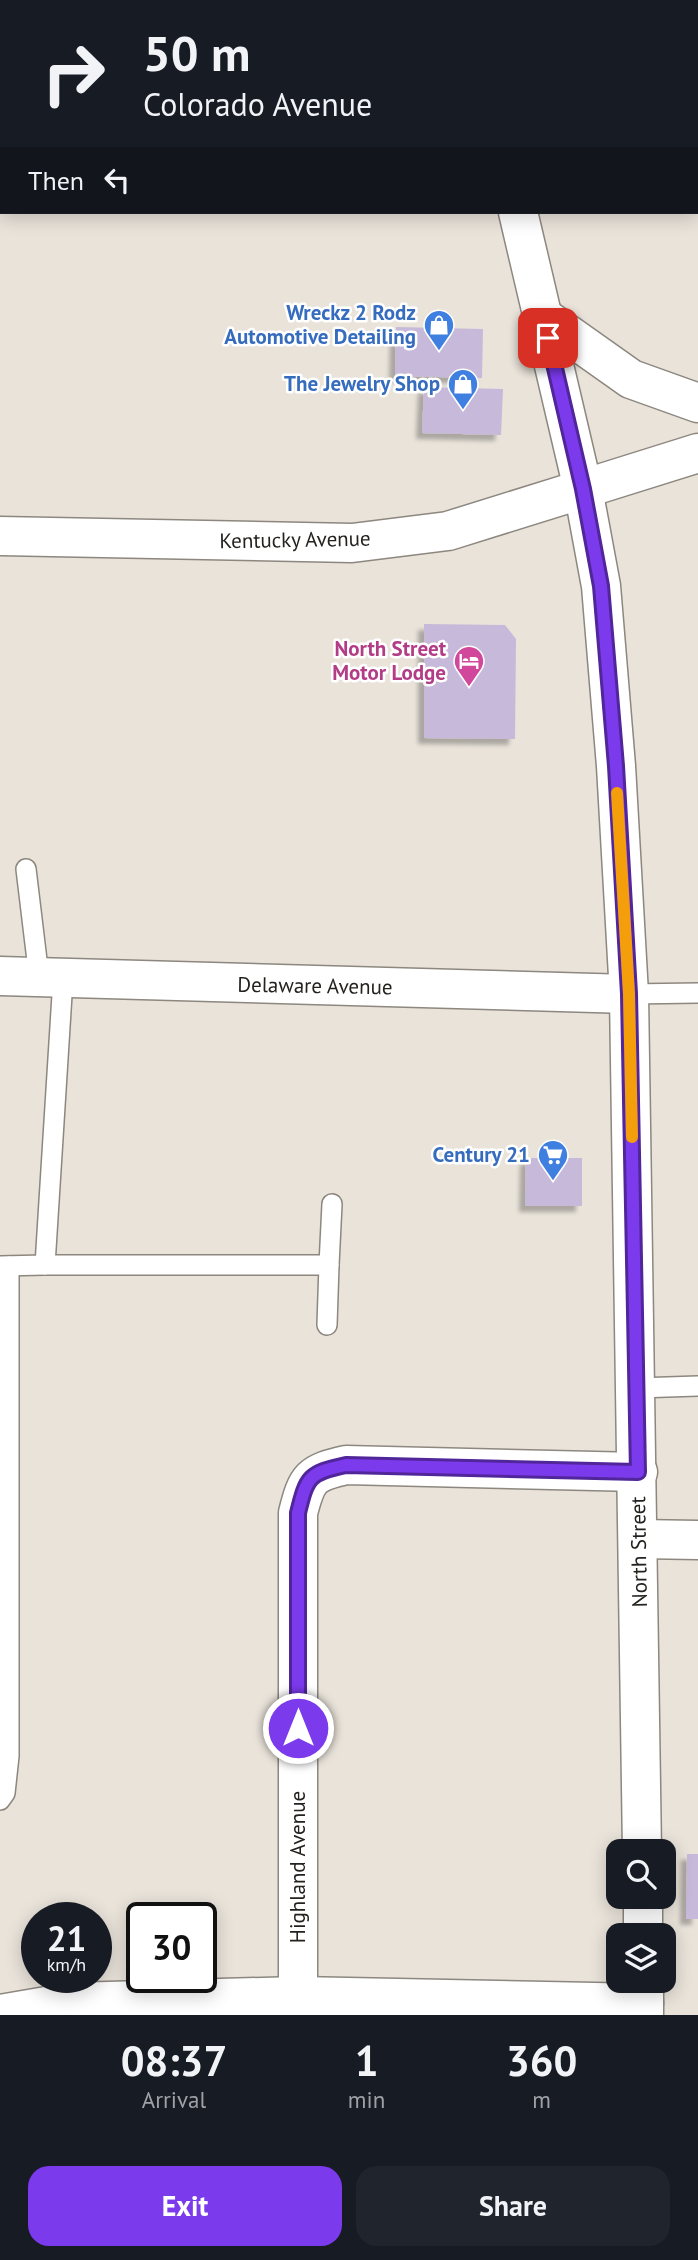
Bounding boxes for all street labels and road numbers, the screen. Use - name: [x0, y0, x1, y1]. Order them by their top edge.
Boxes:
- street label: Kentucky Avenue: [219, 525, 371, 554]
- street label: Delaware Avenue: [237, 971, 393, 1000]
- street label: North Street: [624, 1496, 653, 1608]
- street label: Highland Avenue: [284, 1791, 311, 1943]

